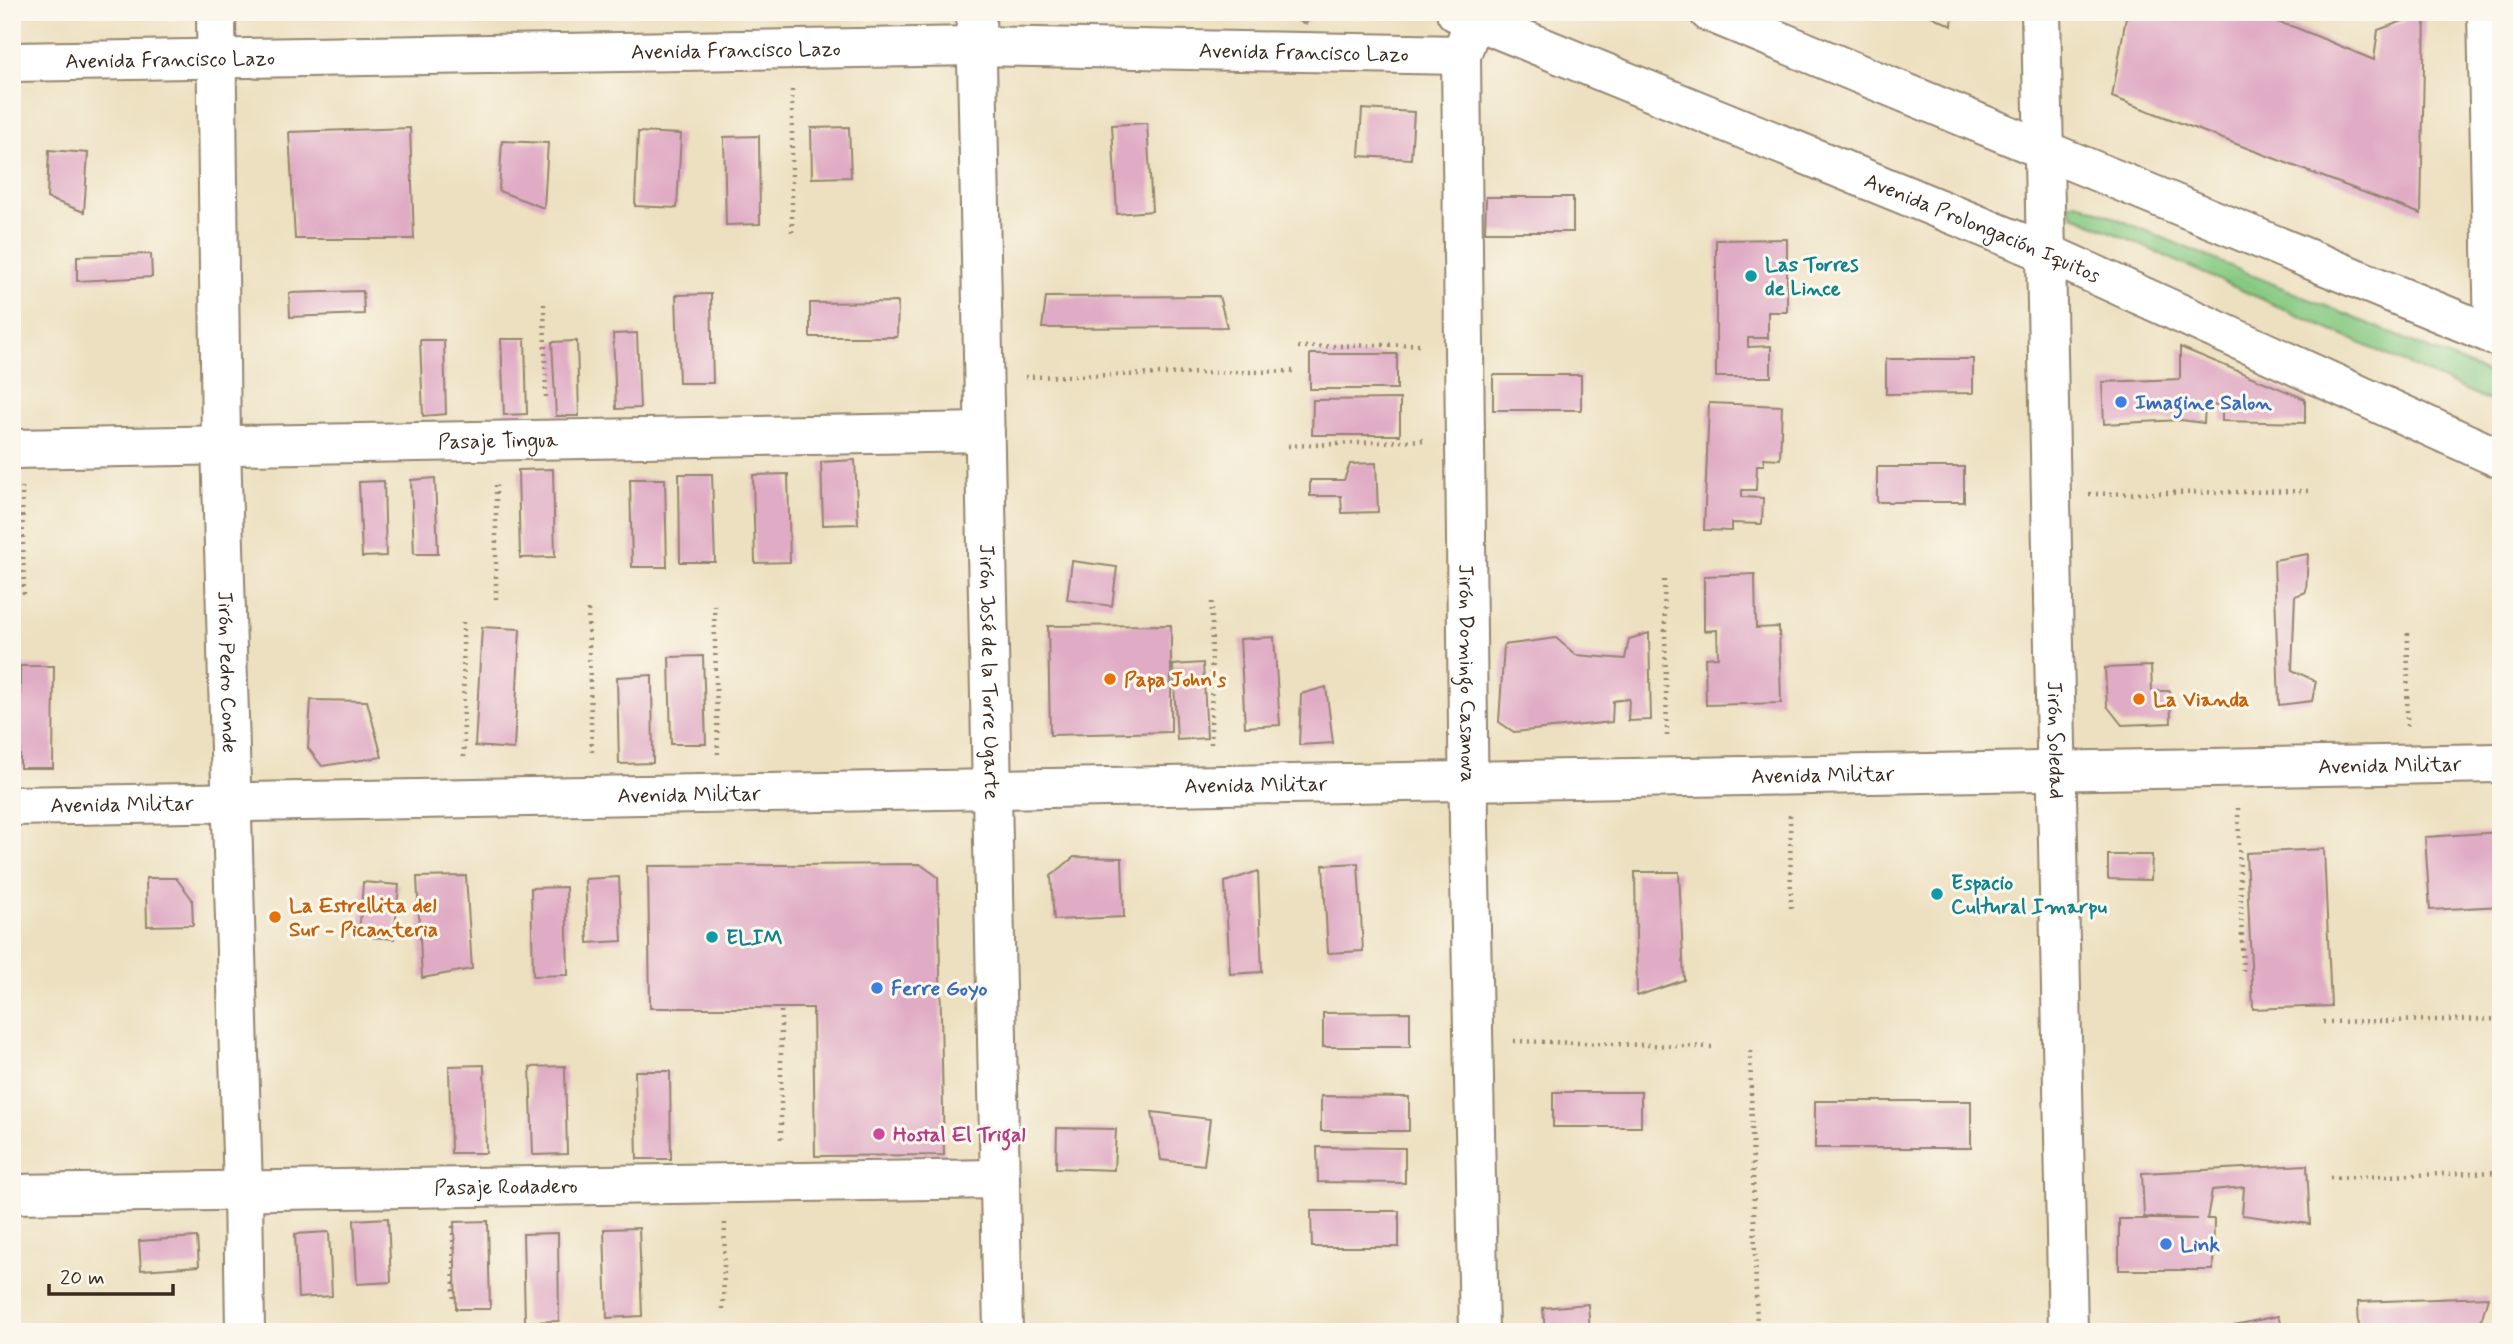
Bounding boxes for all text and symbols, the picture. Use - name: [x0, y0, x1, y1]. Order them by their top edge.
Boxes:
- street label: Avenida Francisco Lazo: [631, 35, 841, 67]
- street label: Avenida Francisco Lazo: [1199, 37, 1409, 69]
- street label: Avenida Francisco Lazo: [65, 45, 275, 76]
- street label: Avenida Prolongación Iquitos: [1860, 167, 2105, 290]
- place label: Las Torres de Lince: [1765, 251, 1859, 303]
- marker: Las Torres de Lince: [1743, 268, 1759, 284]
- place label: Imagine Salon: [2135, 389, 2272, 419]
- marker: Imagine Salon: [2113, 394, 2129, 410]
- street label: Pasaje Tingua: [438, 426, 559, 457]
- street label: Jirón José de la Torre Ugarte: [972, 544, 1005, 800]
- street label: Jirón Domingo Casanova: [1450, 564, 1482, 783]
- street label: Jirón Pedro Conde: [210, 590, 243, 753]
- place label: Papa John's: [1124, 666, 1227, 694]
- marker: Papa John's: [1102, 671, 1118, 687]
- street label: Jirón Soledad: [2040, 681, 2070, 799]
- place label: La Vianda: [2153, 686, 2250, 714]
- marker: La Vianda: [2131, 691, 2147, 707]
- street label: Avenida Militar: [2318, 751, 2462, 781]
- street label: Avenida Militar: [1751, 760, 1895, 791]
- street label: Avenida Militar: [1184, 770, 1328, 801]
- street label: Avenida Militar: [617, 780, 761, 811]
- street label: Avenida Militar: [50, 790, 194, 820]
- place label: Espacio Cultural Imarpu: [1951, 869, 2107, 921]
- marker: Espacio Cultural Imarpu: [1929, 886, 1945, 902]
- place label: La Estrellita del Sur - Picanteria: [289, 892, 438, 944]
- marker: La Estrellita del Sur - Picanteria: [267, 909, 283, 925]
- place label: ELIM: [726, 924, 783, 952]
- marker: ELIM: [704, 929, 720, 945]
- place label: Ferre Goyo: [891, 975, 988, 1003]
- marker: Ferre Goyo: [869, 980, 885, 996]
- place label: Hostal El Trigal: [893, 1121, 1026, 1151]
- marker: Hostal El Trigal: [871, 1126, 887, 1142]
- street label: Pasaje Rodadero: [434, 1172, 578, 1203]
- place label: Link: [2180, 1231, 2221, 1259]
- marker: Link: [2158, 1236, 2174, 1252]
- scale bar: [49, 1253, 173, 1297]
- text: 20 m: [60, 1264, 105, 1292]

